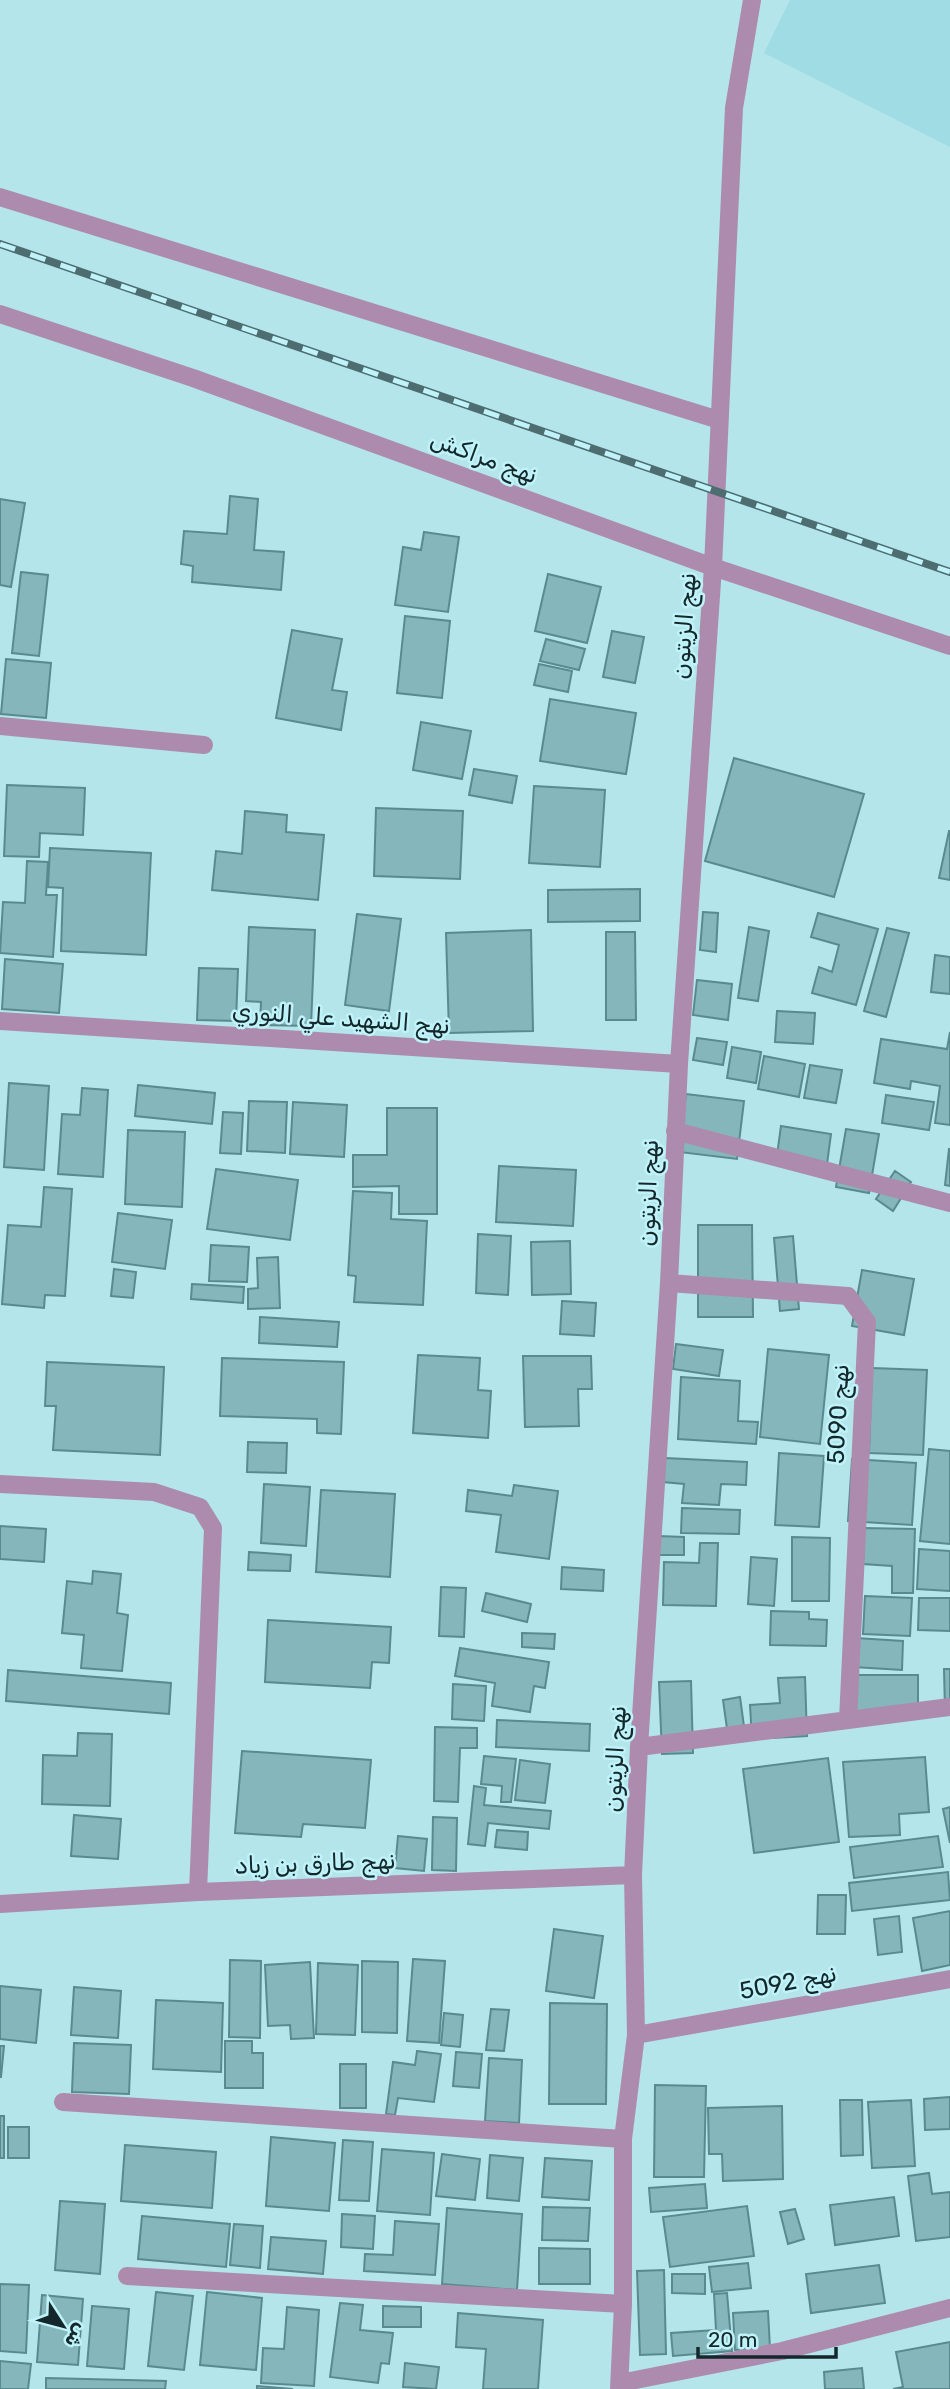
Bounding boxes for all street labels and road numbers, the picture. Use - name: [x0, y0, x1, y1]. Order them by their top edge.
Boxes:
- street label: نهج مراكش: [426, 425, 541, 492]
- street label: نهج الزيتون: [666, 572, 705, 680]
- street label: نهج الشهيد علي النوري: [231, 996, 451, 1044]
- street label: نهج الزيتون: [632, 1139, 667, 1247]
- street label: نهج 5090: [821, 1363, 858, 1465]
- street label: نهج الزيتون: [598, 1705, 635, 1813]
- street label: نهج طارق بن زياد: [234, 1846, 396, 1883]
- street label: نهج 5092: [737, 1959, 840, 2008]

